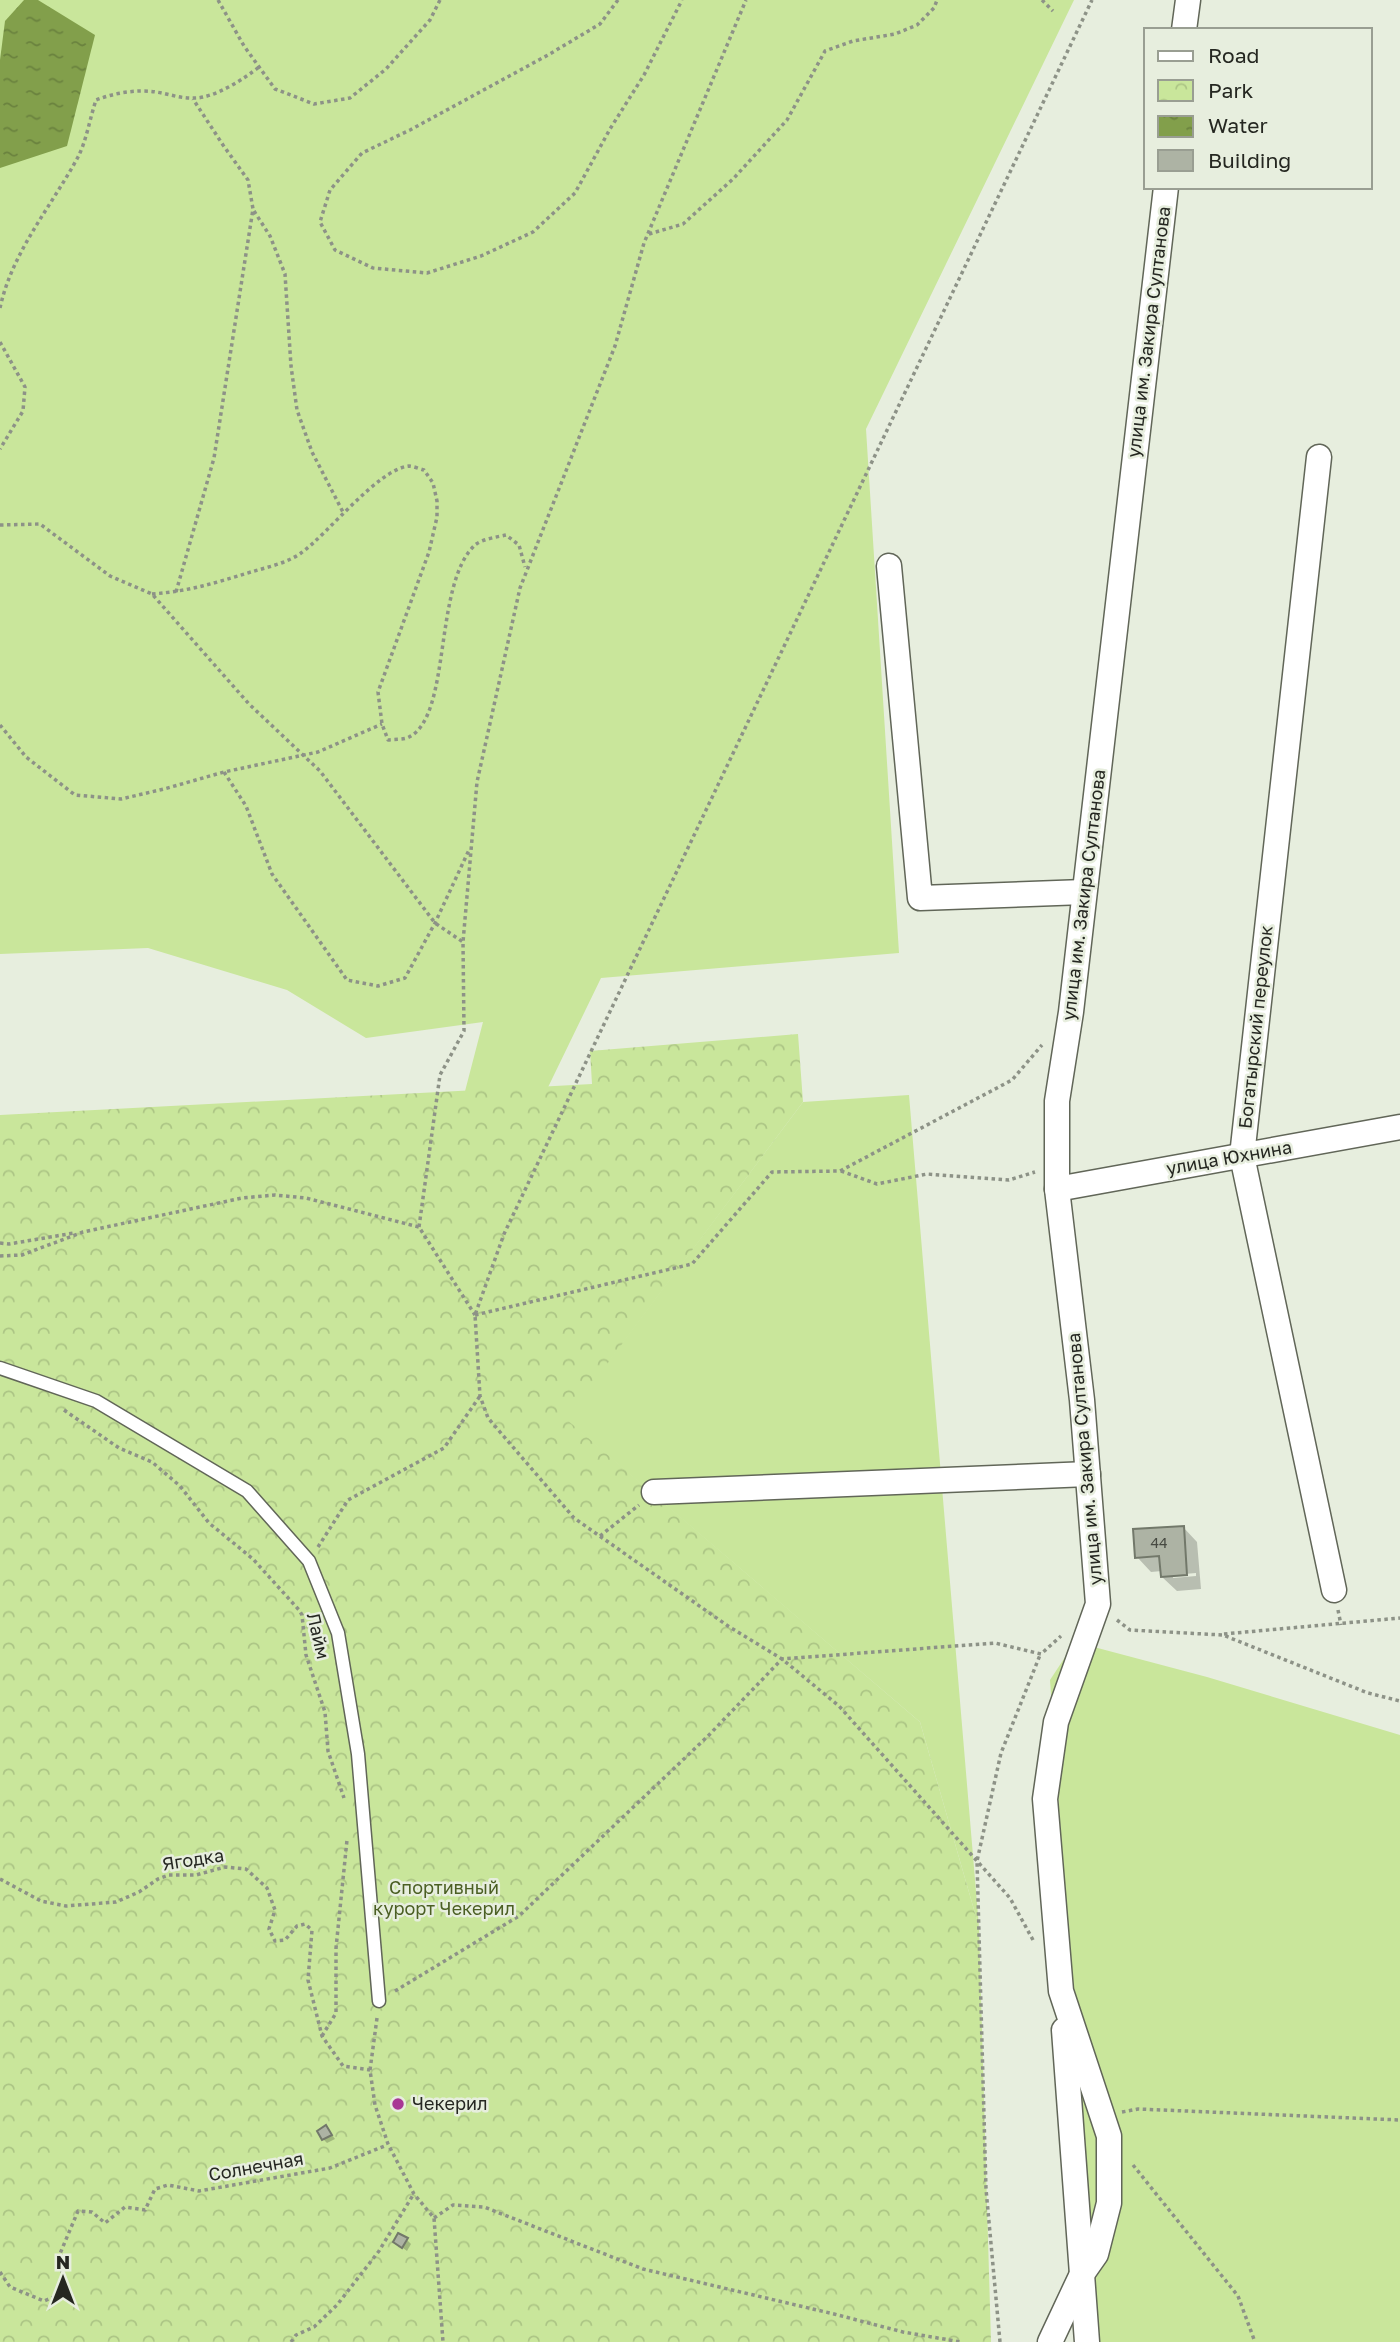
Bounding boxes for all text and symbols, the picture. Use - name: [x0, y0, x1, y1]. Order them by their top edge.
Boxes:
- legend: [1144, 28, 1372, 189]
- text: Road: [1208, 42, 1259, 68]
- text: Park: [1208, 77, 1254, 103]
- text: Water: [1208, 112, 1268, 138]
- text: Building: [1208, 147, 1291, 173]
- street label: улица им. Закира Султанова: [1122, 205, 1174, 459]
- street label: улица им. Закира Султанова: [1057, 768, 1109, 1022]
- street label: Богатырский переулок: [1233, 924, 1277, 1130]
- street label: улица Юхнина: [1164, 1135, 1293, 1179]
- street label: улица им. Закира Султанова: [1062, 1332, 1106, 1586]
- house number: 44: [1150, 1534, 1168, 1551]
- street label: Лайм: [303, 1610, 335, 1661]
- street label: Ягодка: [160, 1843, 225, 1875]
- park label: Спортивный курорт Чекерил: [373, 1876, 515, 1919]
- place label: Чекерил: [412, 2092, 488, 2114]
- marker: Чекерил: [390, 2096, 406, 2112]
- street label: Солнечная: [207, 2147, 305, 2185]
- north arrow: [28, 2244, 98, 2314]
- text: N: [56, 2250, 70, 2273]

